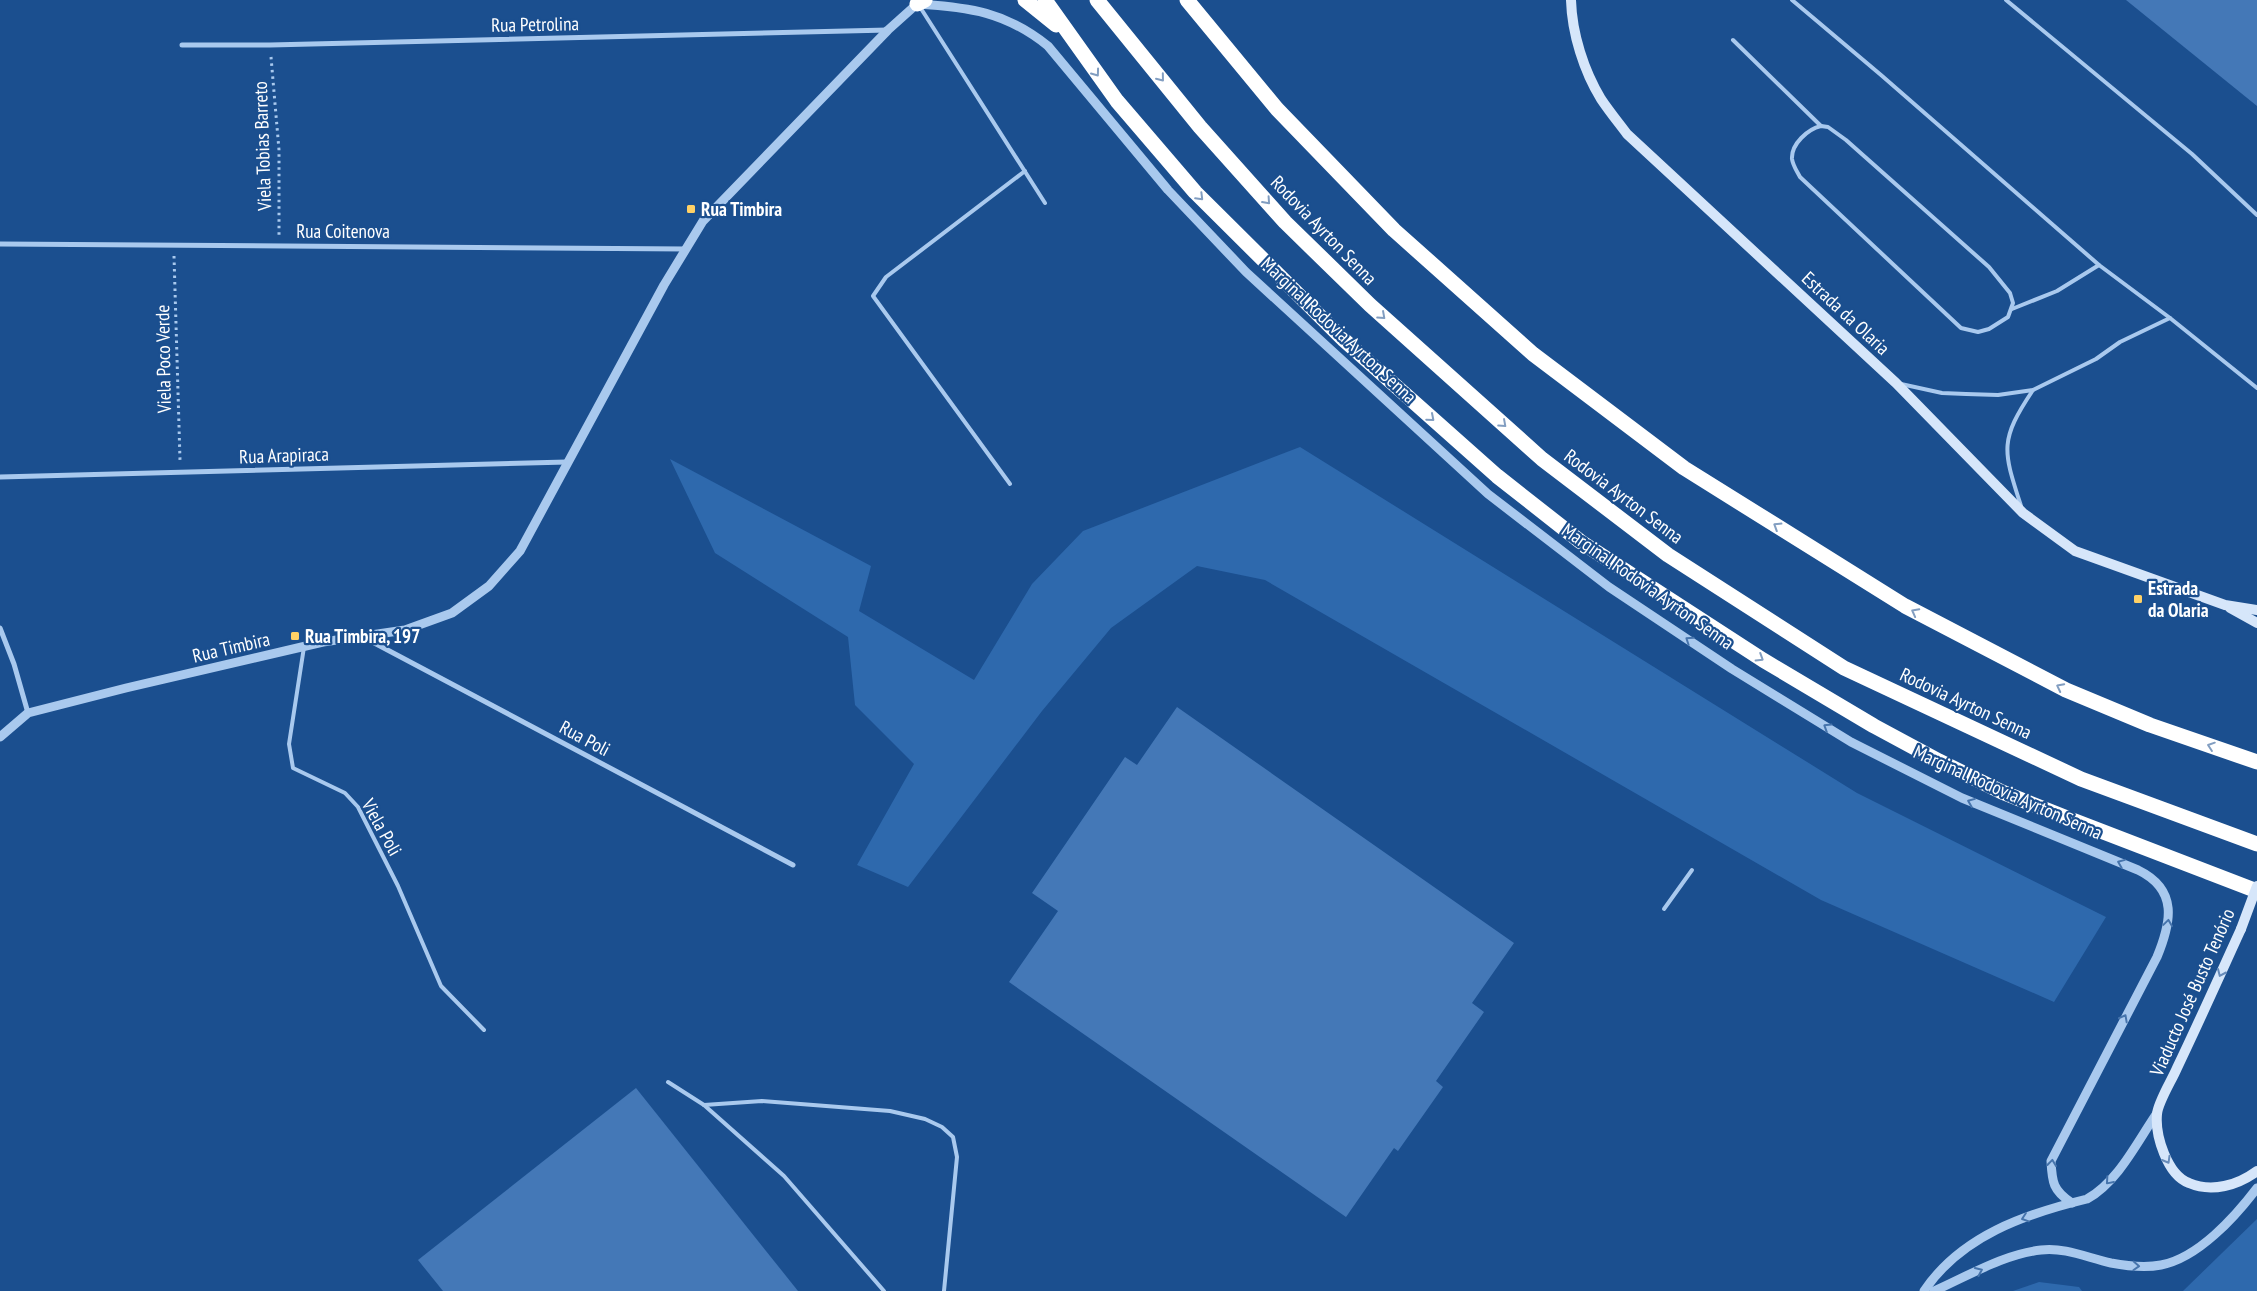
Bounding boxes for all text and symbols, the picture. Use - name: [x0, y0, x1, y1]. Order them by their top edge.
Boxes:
- street label: Rua Petrolina: [491, 11, 579, 37]
- one-way arrow: [1090, 67, 1099, 77]
- one-way arrow: [1155, 73, 1164, 82]
- street label: Viela Tobias Barreto: [248, 81, 276, 212]
- street label: Rodovia Ayrton Senna: [1266, 170, 1382, 290]
- one-way arrow: [1194, 191, 1203, 200]
- one-way arrow: [1261, 196, 1270, 205]
- place label: Rua Timbira: [701, 197, 782, 221]
- marker: Rua Timbira: [685, 203, 697, 215]
- street label: Rua Coitenova: [296, 219, 390, 243]
- street label: Marginal Rodovia Ayrton Senna: [1256, 252, 1422, 408]
- street label: Estrada da Olaria: [1797, 266, 1895, 360]
- street label: Viela Poco Verde: [150, 305, 176, 414]
- one-way arrow: [1376, 310, 1385, 319]
- one-way arrow: [1426, 413, 1435, 422]
- one-way arrow: [1498, 418, 1507, 427]
- street label: Rua Arapiraca: [239, 441, 329, 469]
- street label: Rodovia Ayrton Senna: [1560, 444, 1688, 548]
- street label: Marginal Rodovia Ayrton Senna: [1557, 518, 1739, 654]
- one-way arrow: [1774, 523, 1783, 533]
- place label: Estrada da Olaria: [2148, 576, 2209, 622]
- marker: Estrada da Olaria: [2132, 593, 2144, 605]
- one-way arrow: [1912, 608, 1921, 618]
- place label: Rua Timbira, 197: [305, 624, 420, 648]
- street label: Rua Timbira: [190, 626, 272, 668]
- marker: Rua Timbira, 197: [289, 630, 301, 642]
- one-way arrow: [1686, 637, 1695, 646]
- one-way arrow: [1755, 651, 1764, 661]
- street label: Rodovia Ayrton Senna: [1896, 662, 2036, 744]
- one-way arrow: [2056, 683, 2065, 693]
- street label: Rua Poli: [556, 715, 614, 761]
- one-way arrow: [1823, 724, 1832, 733]
- street label: Marginal Rodovia Ayrton Senna: [1910, 740, 2106, 844]
- one-way arrow: [2207, 742, 2216, 752]
- street label: Viela Poli: [356, 793, 407, 860]
- one-way arrow: [1967, 797, 1976, 808]
- one-way arrow: [2117, 859, 2126, 869]
- street label: Viaducto José Busto Tenório: [2144, 904, 2240, 1080]
- one-way arrow: [2163, 919, 2173, 927]
- one-way arrow: [2216, 968, 2227, 977]
- one-way arrow: [2118, 1014, 2128, 1023]
- one-way arrow: [2161, 1154, 2171, 1163]
- one-way arrow: [2046, 1158, 2057, 1166]
- one-way arrow: [2106, 1175, 2115, 1184]
- one-way arrow: [2021, 1212, 2030, 1222]
- one-way arrow: [2132, 1260, 2140, 1271]
- one-way arrow: [1974, 1267, 1983, 1278]

